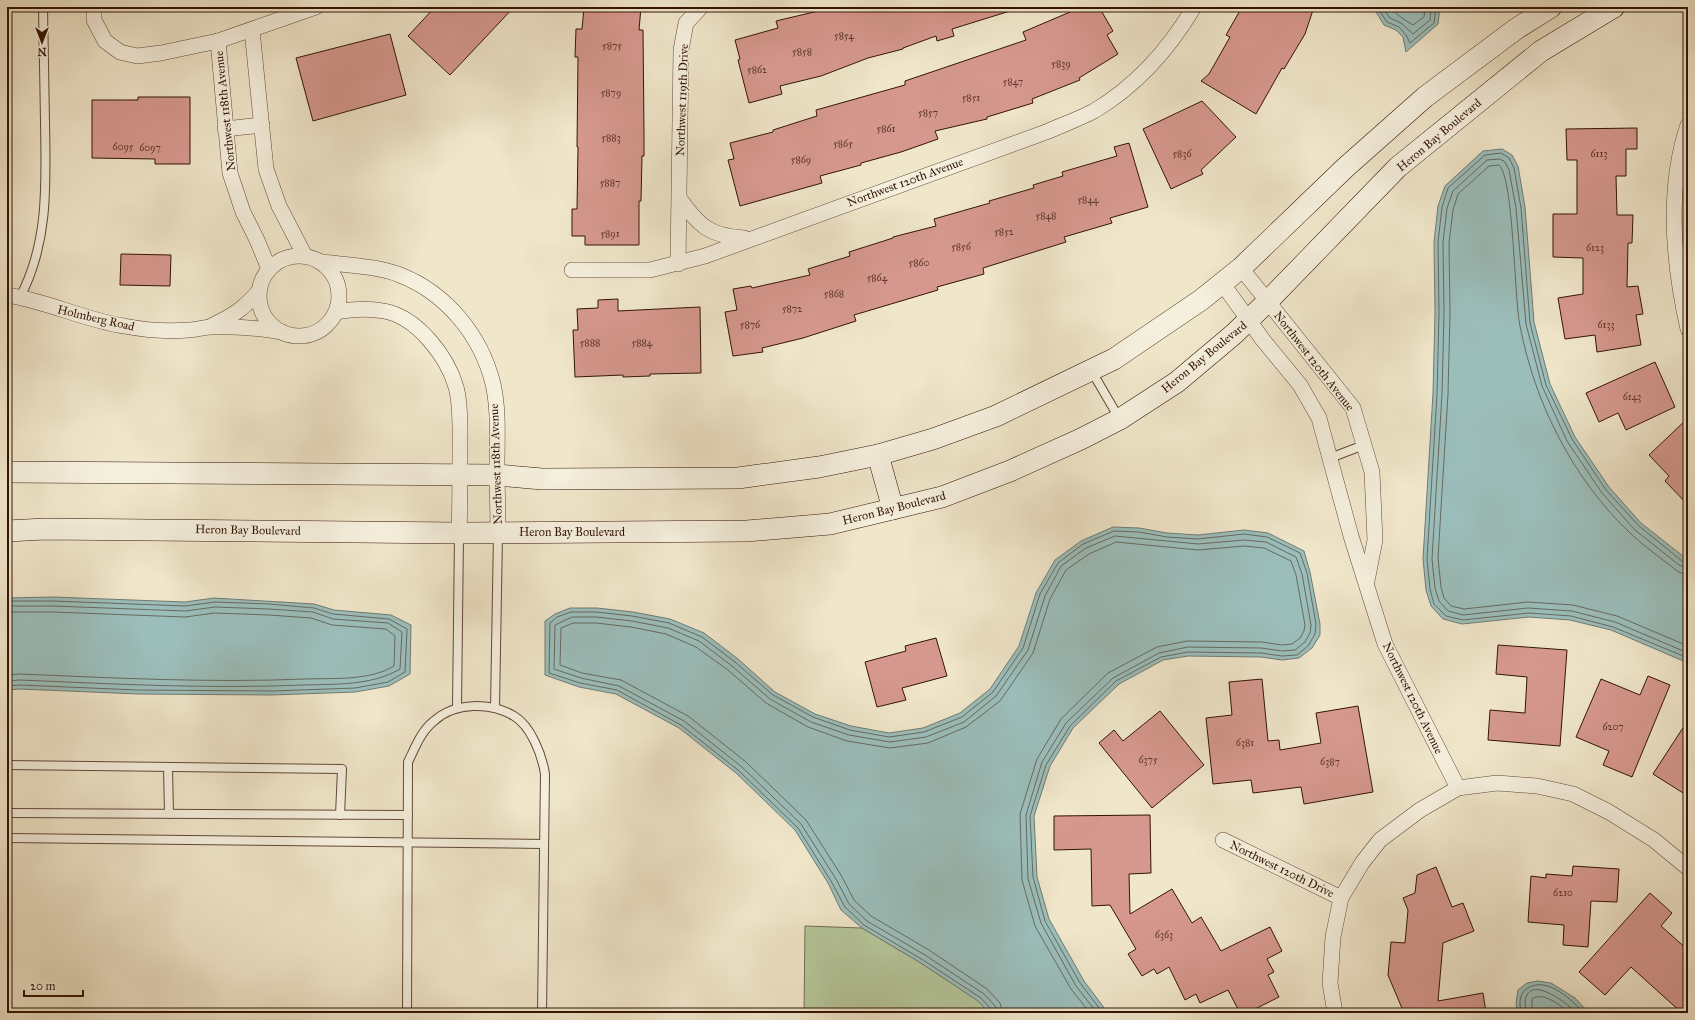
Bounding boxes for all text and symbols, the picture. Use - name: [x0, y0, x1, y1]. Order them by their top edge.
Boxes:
- north arrow: [22, 22, 62, 62]
- house number: 5854: [834, 30, 854, 42]
- house number: 5875: [602, 40, 622, 52]
- street label: Northwest 119th Drive: [673, 44, 691, 156]
- text: N: [37, 45, 47, 58]
- house number: 5858: [792, 46, 812, 58]
- street label: Northwest 118th Avenue: [212, 50, 238, 172]
- house number: 5839: [1051, 58, 1071, 70]
- house number: 5862: [747, 64, 767, 76]
- house number: 5847: [1003, 76, 1023, 88]
- house number: 5879: [601, 87, 621, 99]
- house number: 5851: [962, 92, 980, 104]
- street label: Heron Bay Boulevard: [1394, 96, 1484, 174]
- house number: 5857: [918, 107, 938, 119]
- house number: 5861: [877, 123, 896, 135]
- house number: 5883: [601, 132, 621, 144]
- house number: 5865: [833, 138, 853, 150]
- house number: 6095: [113, 141, 134, 153]
- house number: 6097: [139, 142, 161, 154]
- house number: 5836: [1172, 148, 1192, 160]
- house number: 6113: [1591, 148, 1607, 160]
- house number: 5869: [791, 154, 811, 166]
- street label: Northwest 120th Avenue: [845, 154, 965, 210]
- house number: 5887: [600, 177, 620, 189]
- house number: 5844: [1077, 194, 1099, 206]
- house number: 5848: [1036, 210, 1056, 222]
- house number: 5852: [994, 226, 1014, 238]
- house number: 5891: [600, 228, 620, 240]
- house number: 5856: [951, 241, 972, 253]
- house number: 6123: [1586, 242, 1604, 254]
- house number: 5860: [909, 257, 930, 269]
- house number: 5864: [867, 272, 888, 284]
- house number: 5868: [824, 288, 844, 300]
- street label: Holmberg Road: [56, 302, 136, 335]
- house number: 5872: [782, 303, 802, 315]
- street label: Northwest 120th Avenue: [1271, 308, 1357, 414]
- street label: Heron Bay Boulevard: [1158, 318, 1250, 396]
- house number: 5876: [740, 319, 761, 331]
- house number: 6133: [1597, 319, 1615, 331]
- house number: 5888: [580, 337, 600, 349]
- house number: 5884: [632, 337, 653, 349]
- house number: 6143: [1623, 391, 1641, 403]
- street label: Northwest 118th Avenue: [487, 403, 505, 525]
- street label: Heron Bay Boulevard: [841, 488, 947, 528]
- street label: Heron Bay Boulevard: [195, 522, 301, 538]
- street label: Heron Bay Boulevard: [519, 525, 625, 539]
- street label: Northwest 120th Avenue: [1380, 640, 1446, 756]
- house number: 6207: [1602, 721, 1624, 733]
- house number: 6381: [1236, 737, 1254, 749]
- house number: 6375: [1138, 754, 1158, 766]
- house number: 6387: [1320, 756, 1340, 768]
- street label: Northwest 120th Drive: [1228, 838, 1336, 900]
- house number: 6210: [1553, 887, 1573, 899]
- house number: 6363: [1155, 929, 1173, 941]
- scale bar: [24, 972, 83, 998]
- text: 20 m: [30, 979, 56, 993]

